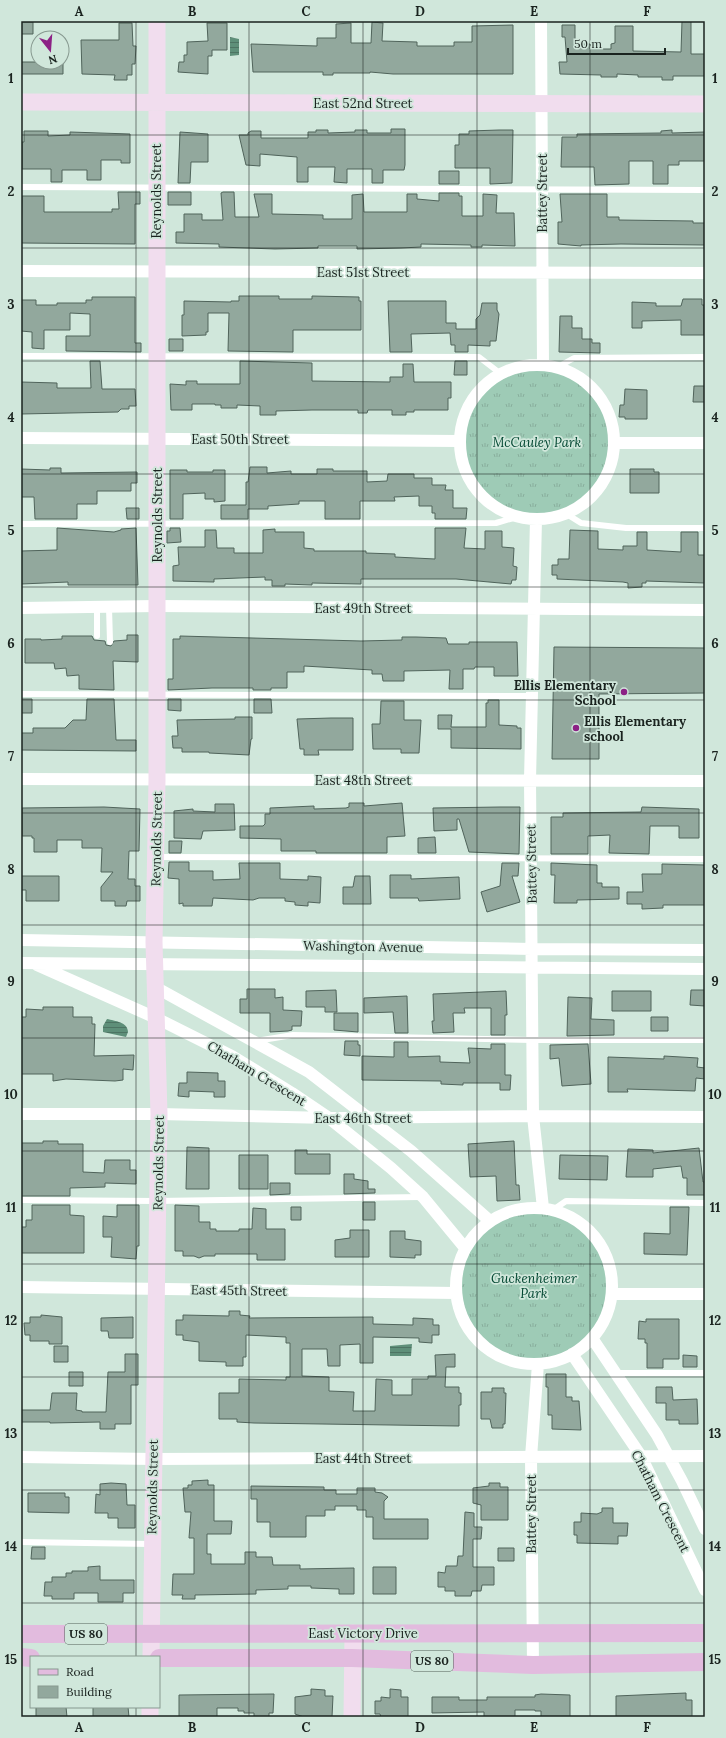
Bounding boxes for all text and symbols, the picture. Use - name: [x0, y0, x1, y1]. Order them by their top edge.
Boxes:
- text: A: [75, 3, 84, 20]
- text: B: [188, 3, 197, 20]
- text: C: [302, 3, 311, 20]
- text: D: [415, 3, 425, 20]
- text: E: [530, 3, 538, 20]
- text: F: [643, 3, 651, 20]
- north arrow: [30, 30, 70, 70]
- scale bar: [568, 30, 665, 56]
- text: 50 m: [574, 36, 602, 51]
- text: N: [46, 52, 59, 68]
- text: 1: [8, 70, 14, 87]
- text: 1: [712, 70, 718, 87]
- street label: East 52nd Street: [313, 95, 413, 112]
- street label: Reynolds Street: [148, 143, 165, 239]
- street label: Battey Street: [534, 153, 551, 233]
- text: 2: [8, 183, 15, 200]
- text: 2: [712, 183, 719, 200]
- street label: East 51st Street: [317, 264, 409, 281]
- text: 3: [7, 296, 15, 313]
- text: 3: [711, 296, 719, 313]
- text: 4: [7, 409, 15, 426]
- text: 4: [711, 409, 719, 426]
- street label: East 50th Street: [191, 431, 289, 448]
- park label: McCauley Park: [493, 434, 582, 451]
- street label: Reynolds Street: [149, 467, 166, 563]
- text: 5: [7, 522, 15, 539]
- text: 5: [711, 522, 719, 539]
- street label: East 49th Street: [315, 600, 411, 617]
- text: 6: [7, 635, 15, 652]
- text: 6: [711, 635, 719, 652]
- place label: Ellis Elementary School: [514, 677, 617, 709]
- marker: Ellis Elementary School: [619, 687, 629, 697]
- place label: Ellis Elementary school: [584, 713, 687, 745]
- marker: Ellis Elementary school: [571, 723, 581, 733]
- text: 7: [8, 748, 14, 765]
- text: 7: [712, 748, 718, 765]
- street label: East 48th Street: [315, 772, 411, 789]
- street label: Reynolds Street: [147, 791, 166, 887]
- street label: Battey Street: [522, 824, 541, 904]
- text: 8: [7, 861, 15, 878]
- text: 8: [711, 861, 719, 878]
- street label: Washington Avenue: [303, 937, 423, 956]
- text: 9: [7, 973, 15, 990]
- text: 9: [711, 973, 719, 990]
- street label: Chatham Crescent: [204, 1037, 309, 1110]
- text: 10: [4, 1086, 18, 1103]
- text: 10: [708, 1086, 722, 1103]
- street label: East 46th Street: [315, 1110, 411, 1127]
- street label: Reynolds Street: [149, 1115, 168, 1211]
- text: 11: [6, 1199, 16, 1216]
- text: 11: [710, 1199, 720, 1216]
- park label: Guckenheimer Park: [491, 1270, 577, 1302]
- street label: East 45th Street: [191, 1281, 287, 1300]
- text: 12: [5, 1312, 17, 1329]
- text: 12: [709, 1312, 721, 1329]
- text: 13: [5, 1425, 17, 1442]
- text: 13: [709, 1425, 721, 1442]
- street label: Reynolds Street: [143, 1439, 162, 1535]
- street label: Chatham Crescent: [627, 1447, 694, 1555]
- street label: East 44th Street: [315, 1450, 411, 1467]
- street label: Battey Street: [523, 1474, 540, 1554]
- text: 14: [5, 1538, 17, 1555]
- text: 14: [709, 1538, 721, 1555]
- road number: US 80: [65, 1624, 107, 1644]
- street label: East Victory Drive: [308, 1625, 418, 1642]
- text: 15: [5, 1651, 17, 1668]
- road number: US 80: [411, 1651, 453, 1671]
- text: 15: [709, 1651, 721, 1668]
- legend: [30, 1656, 160, 1708]
- text: Road: [66, 1664, 94, 1679]
- text: Building: [66, 1684, 112, 1699]
- text: A: [75, 1719, 84, 1736]
- text: B: [188, 1719, 197, 1736]
- text: C: [302, 1719, 311, 1736]
- text: D: [415, 1719, 425, 1736]
- text: E: [530, 1719, 538, 1736]
- text: F: [643, 1719, 651, 1736]

